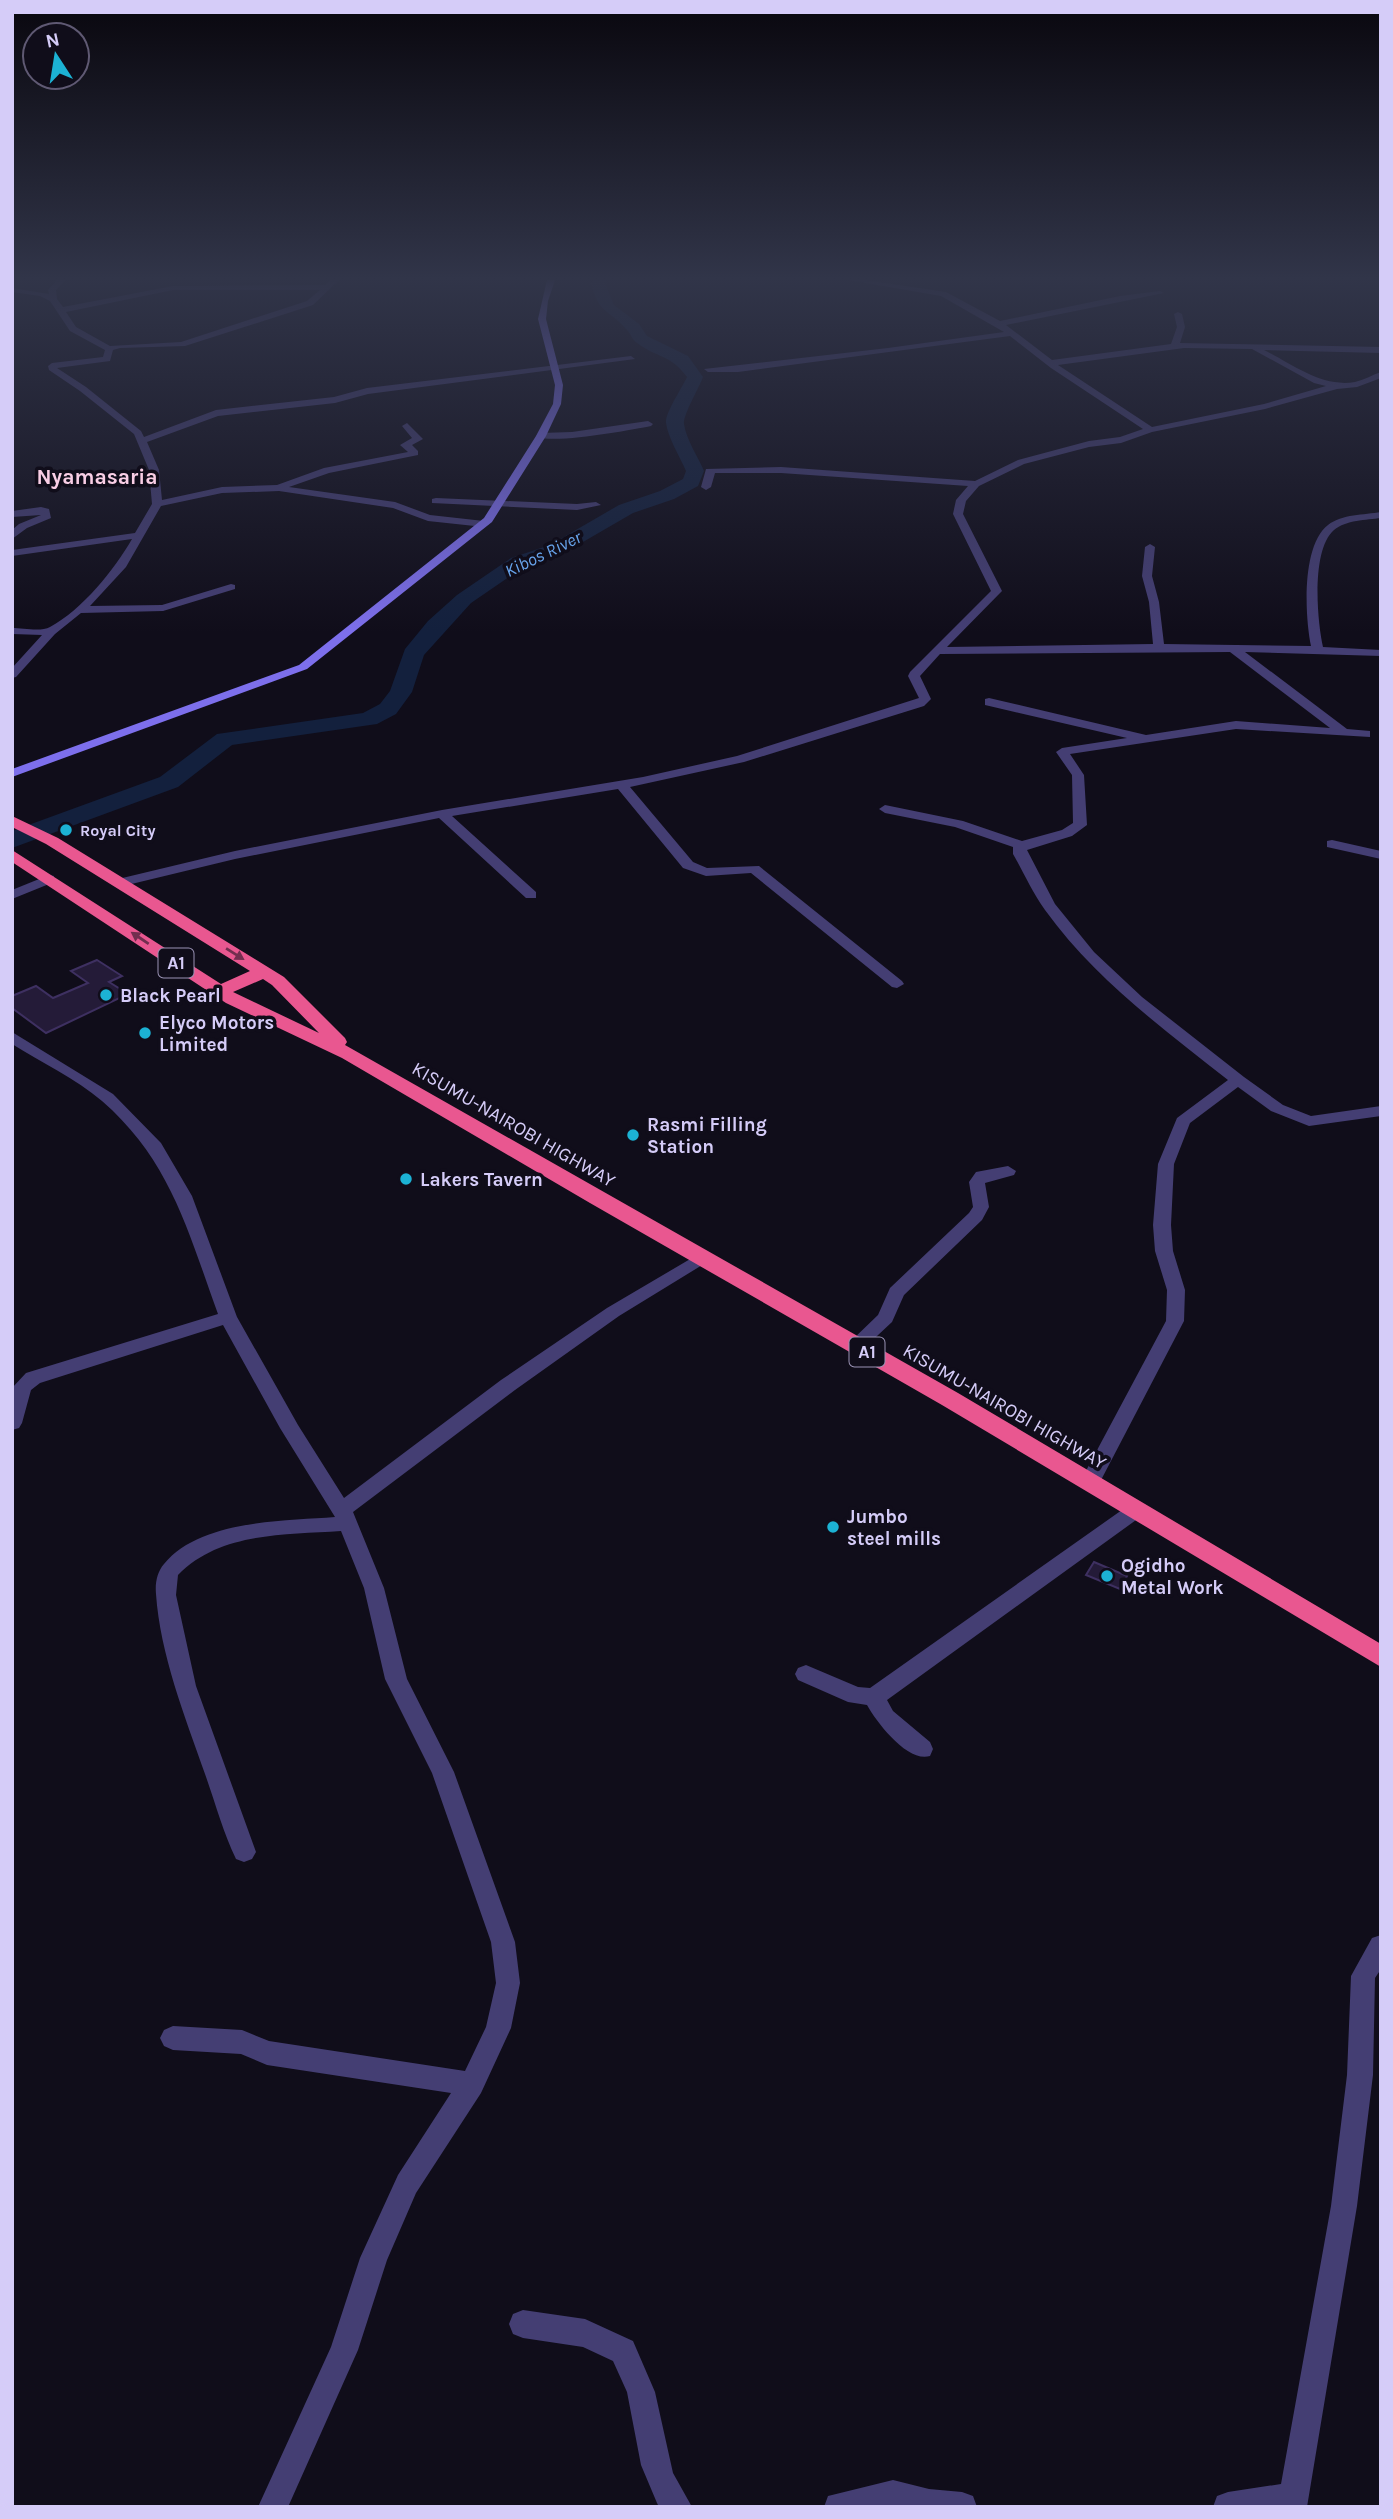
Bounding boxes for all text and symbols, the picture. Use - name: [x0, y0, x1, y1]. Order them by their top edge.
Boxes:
- north arrow: [21, 21, 91, 91]
- text: N: [44, 28, 62, 53]
- district label: Nyamasaria: [37, 465, 157, 489]
- water label: Kibos River: [501, 526, 586, 582]
- place label: Royal City: [80, 821, 155, 840]
- marker: Royal City: [58, 822, 74, 838]
- one-way arrow: [130, 932, 150, 945]
- road number: A1: [158, 948, 194, 978]
- one-way arrow: [225, 948, 244, 961]
- place label: Black Pearl: [120, 985, 221, 1007]
- marker: Black Pearl: [98, 987, 114, 1003]
- place label: Elyco Motors Limited: [159, 1012, 274, 1056]
- marker: Elyco Motors Limited: [137, 1025, 153, 1041]
- street label: KISUMU-NAIROBI HIGHWAY: [408, 1058, 619, 1192]
- place label: Rasmi Filling Station: [647, 1114, 767, 1158]
- marker: Rasmi Filling Station: [625, 1127, 641, 1143]
- place label: Lakers Tavern: [420, 1169, 543, 1191]
- marker: Lakers Tavern: [398, 1171, 414, 1187]
- road number: A1: [850, 1338, 884, 1366]
- street label: KISUMU-NAIROBI HIGHWAY: [899, 1340, 1110, 1474]
- place label: Jumbo steel mills: [847, 1506, 941, 1550]
- marker: Jumbo steel mills: [825, 1519, 841, 1535]
- place label: Ogidho Metal Work: [1121, 1555, 1224, 1599]
- marker: Ogidho Metal Work: [1099, 1568, 1115, 1584]

